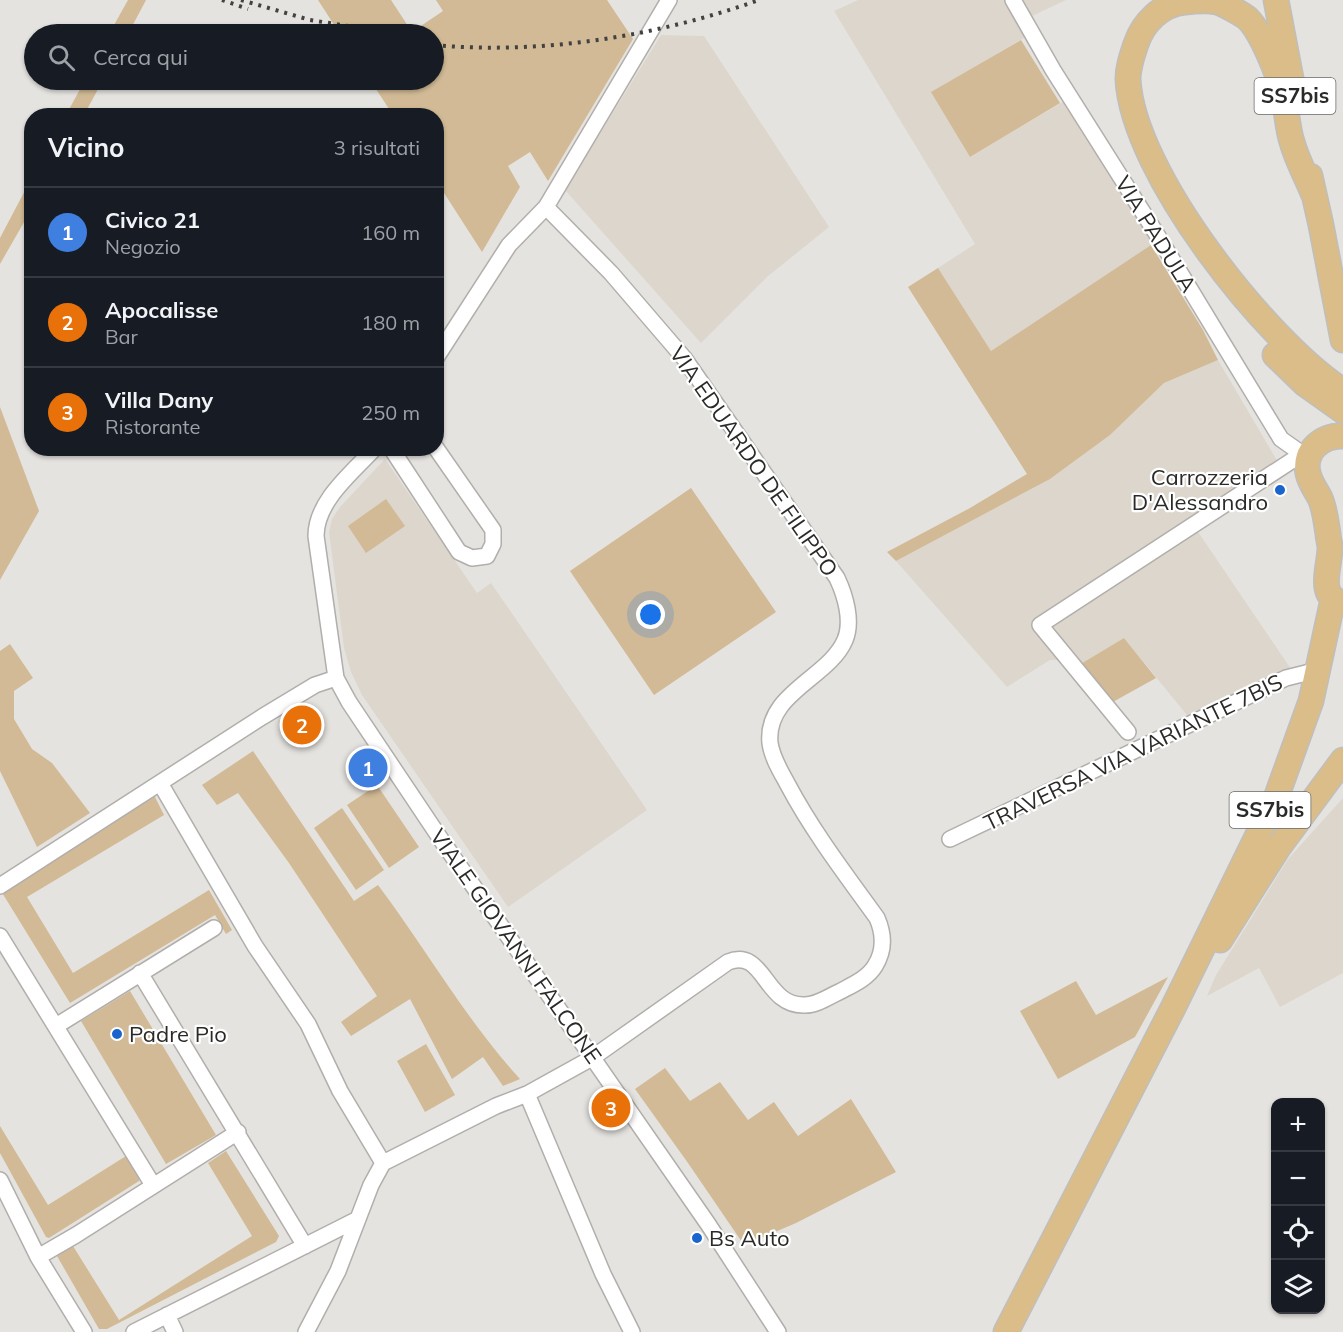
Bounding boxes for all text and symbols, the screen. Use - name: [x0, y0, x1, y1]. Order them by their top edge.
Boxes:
- search box: [24, 24, 444, 90]
- icon: search: [45, 41, 78, 74]
- text: Cerca qui: [93, 43, 188, 71]
- road number: SS7bis: [1254, 78, 1336, 114]
- text: Vicino: [48, 131, 125, 164]
- text: 3 risultati: [334, 135, 420, 160]
- street label: VIA PADULA: [1109, 171, 1203, 297]
- text: Civico 21: [105, 206, 200, 234]
- text: 1: [62, 220, 74, 245]
- text: 160 m: [361, 220, 420, 245]
- text: Negozio: [105, 234, 181, 259]
- text: Apocalisse: [105, 296, 218, 324]
- text: 2: [62, 310, 74, 335]
- text: 180 m: [361, 310, 420, 335]
- text: Bar: [105, 324, 138, 349]
- street label: VIA EDUARDO DE FILIPPO: [664, 340, 844, 582]
- text: Villa Dany: [105, 386, 213, 414]
- text: 3: [62, 400, 74, 425]
- text: 250 m: [361, 400, 420, 425]
- text: Ristorante: [105, 414, 200, 439]
- place label: Carrozzeria D'Alessandro: [1132, 463, 1268, 516]
- marker: Carrozzeria D'Alessandro: [1273, 483, 1287, 497]
- your location: [636, 600, 665, 629]
- street label: TRAVERSA VIA VARIANTE 7BIS: [979, 667, 1287, 837]
- pin: 2: [282, 702, 322, 748]
- pin: 1: [348, 746, 388, 790]
- road number: SS7bis: [1230, 792, 1310, 828]
- street label: VIALE GIOVANNI FALCONE: [424, 823, 608, 1069]
- place label: Padre Pio: [129, 1020, 227, 1048]
- marker: Padre Pio: [110, 1027, 124, 1041]
- pin: 3: [592, 1086, 630, 1130]
- map controls: [1271, 1098, 1325, 1314]
- button: +: [1271, 1098, 1325, 1152]
- button: −: [1271, 1152, 1325, 1206]
- button: locate: [1271, 1206, 1325, 1260]
- place label: Bs Auto: [709, 1224, 790, 1252]
- marker: Bs Auto: [690, 1231, 704, 1245]
- button: layers: [1271, 1260, 1325, 1314]

